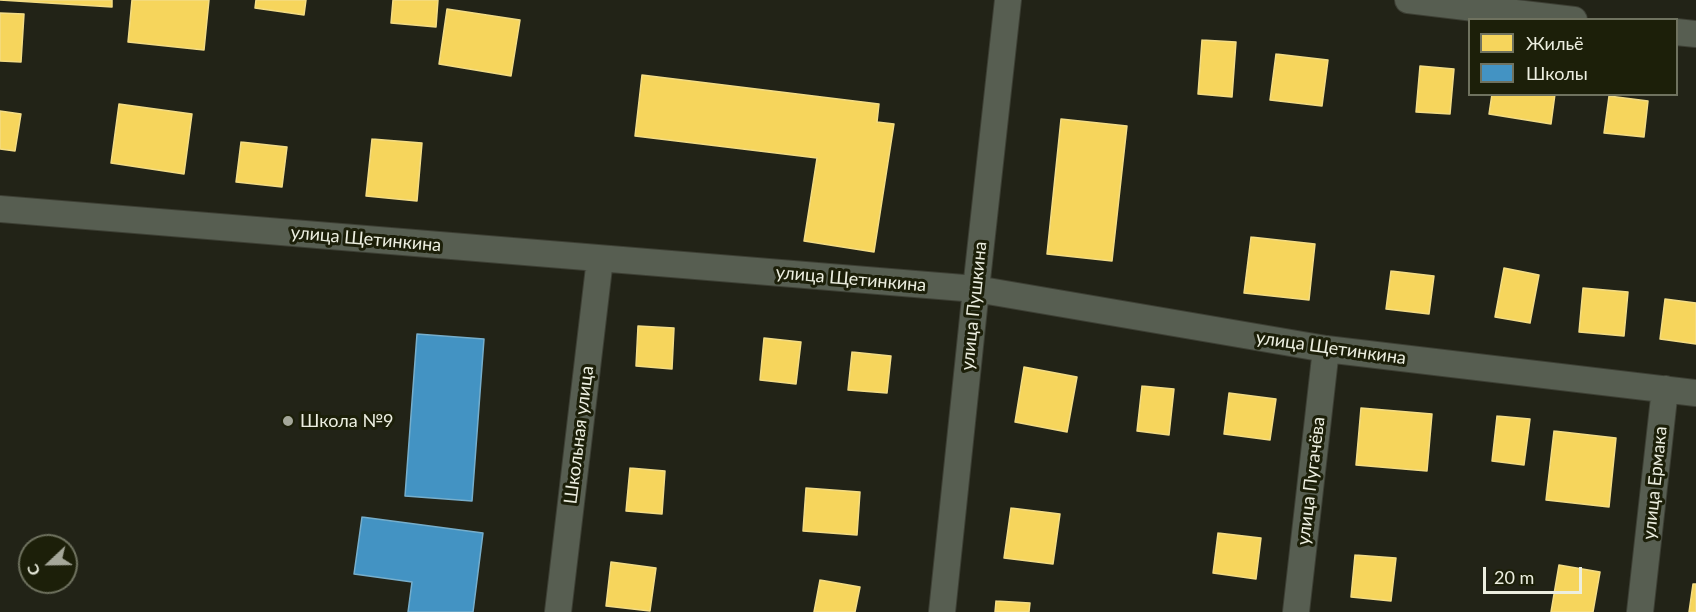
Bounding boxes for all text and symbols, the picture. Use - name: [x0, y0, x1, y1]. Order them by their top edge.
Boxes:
- legend: [1468, 18, 1678, 96]
- text: Жильё: [1526, 32, 1584, 54]
- text: Школы: [1526, 62, 1588, 84]
- street label: улица Щетинкина: [290, 222, 442, 256]
- street label: улица Пушкина: [956, 240, 992, 372]
- street label: улица Щетинкина: [775, 262, 927, 296]
- street label: улица Щетинкина: [1255, 327, 1407, 369]
- street label: Школьная улица: [560, 365, 598, 505]
- place label: Школа №9: [300, 410, 393, 432]
- marker: Школа №9: [281, 414, 295, 428]
- street label: улица Пугачёва: [1292, 416, 1330, 546]
- street label: улица Ермака: [1638, 425, 1672, 541]
- north arrow: [18, 534, 78, 594]
- scale bar: [1486, 555, 1585, 593]
- text: С: [22, 562, 43, 579]
- text: 20 m: [1494, 566, 1534, 588]

